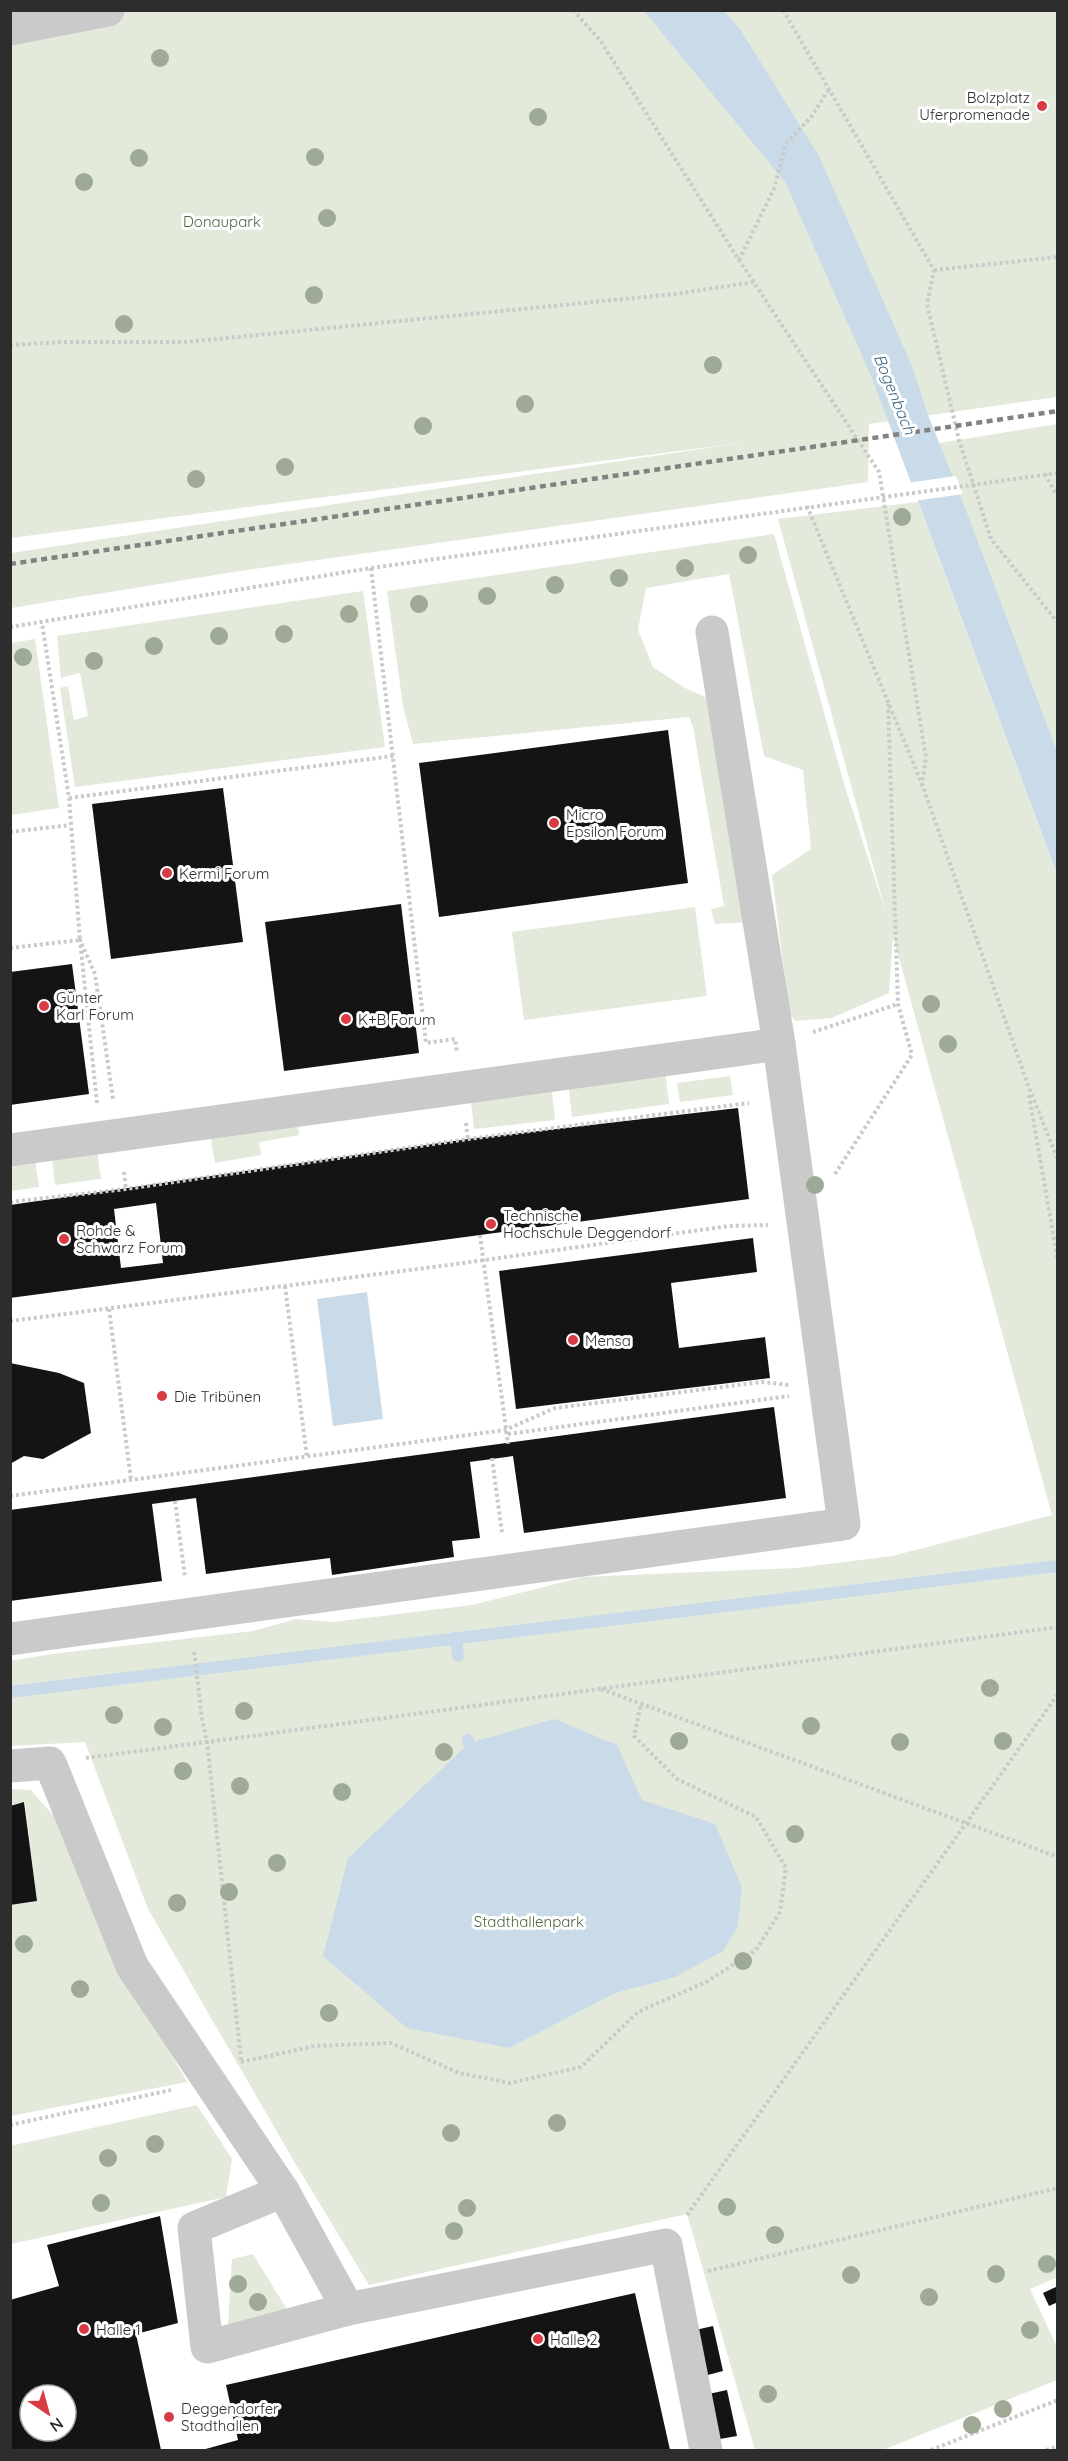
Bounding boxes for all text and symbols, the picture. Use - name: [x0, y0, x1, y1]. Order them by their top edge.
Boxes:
- place label: Bolzplatz Uferpromenade: [919, 88, 1030, 124]
- marker: Bolzplatz Uferpromenade: [1035, 99, 1049, 113]
- park label: Donaupark: [183, 212, 261, 231]
- water label: Bogenbach: [870, 351, 920, 438]
- place label: Micro Epsilon Forum: [566, 805, 664, 841]
- marker: Micro Epsilon Forum: [547, 816, 561, 830]
- place label: Kermi Forum: [179, 864, 269, 883]
- marker: Kermi Forum: [160, 866, 174, 880]
- place label: Günter Karl Forum: [56, 988, 134, 1024]
- marker: Günter Karl Forum: [37, 999, 51, 1013]
- place label: K+B Forum: [358, 1010, 436, 1029]
- marker: K+B Forum: [339, 1012, 353, 1026]
- place label: Technische Hochschule Deggendorf: [503, 1206, 672, 1242]
- marker: Technische Hochschule Deggendorf: [484, 1217, 498, 1231]
- place label: Rohde & Schwarz Forum: [76, 1221, 184, 1257]
- marker: Rohde & Schwarz Forum: [57, 1232, 71, 1246]
- place label: Mensa: [585, 1331, 631, 1350]
- marker: Mensa: [566, 1333, 580, 1347]
- place label: Die Tribünen: [174, 1387, 261, 1406]
- marker: Die Tribünen: [155, 1389, 169, 1403]
- park label: Stadthallenpark: [474, 1912, 584, 1931]
- place label: Halle 1: [96, 2320, 141, 2339]
- marker: Halle 1: [77, 2322, 91, 2336]
- place label: Halle 2: [550, 2330, 598, 2349]
- marker: Halle 2: [531, 2332, 545, 2346]
- north arrow: [18, 2383, 78, 2443]
- place label: Deggendorfer Stadthallen: [181, 2399, 279, 2435]
- marker: Deggendorfer Stadthallen: [162, 2410, 176, 2424]
- text: N: [46, 2414, 67, 2437]

